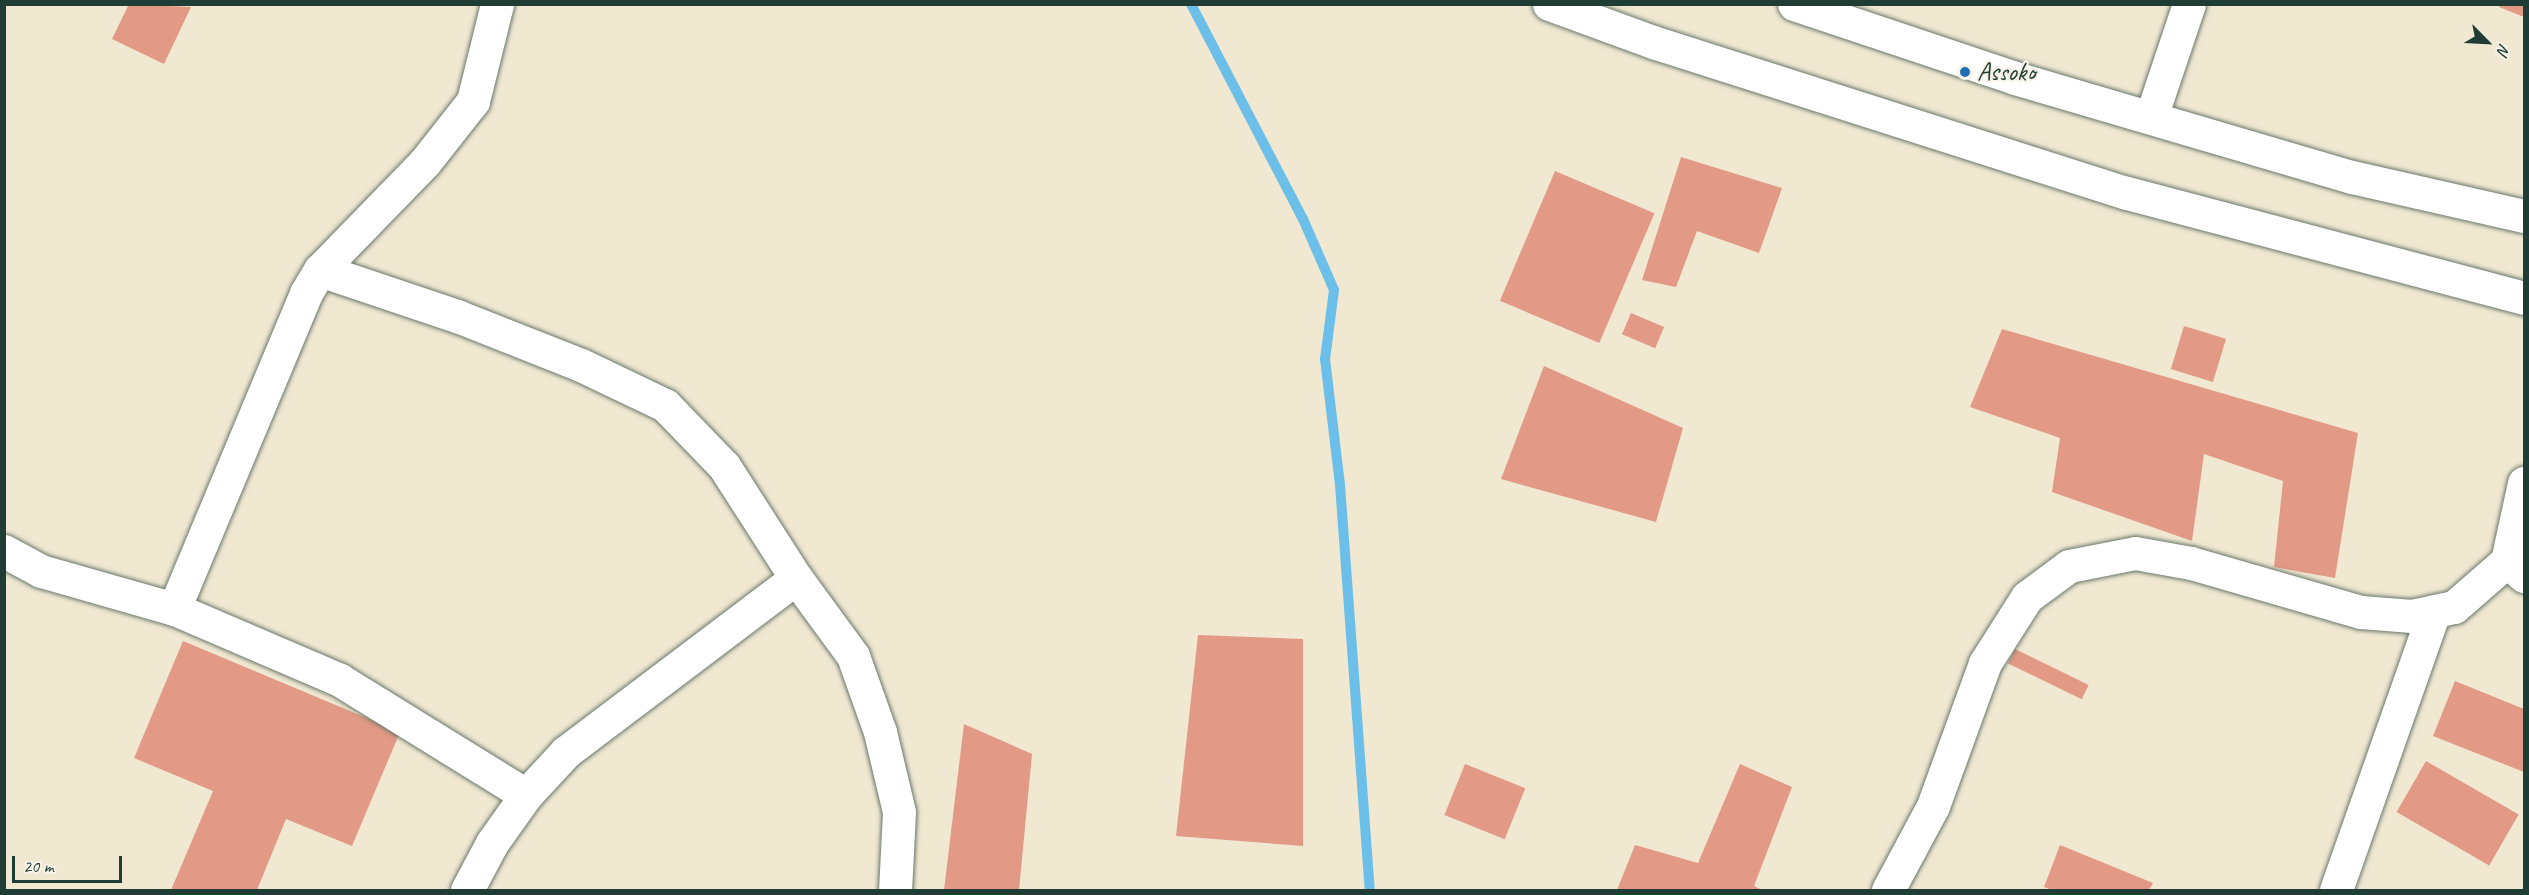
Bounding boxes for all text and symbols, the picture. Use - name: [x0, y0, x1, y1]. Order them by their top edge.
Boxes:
- north arrow: [2457, 12, 2517, 72]
- text: N: [2492, 41, 2515, 58]
- place label: Assoko: [1977, 56, 2035, 88]
- marker: Assoko: [1958, 65, 1972, 79]
- scale bar: [15, 844, 124, 882]
- text: 20 m: [23, 855, 54, 877]

